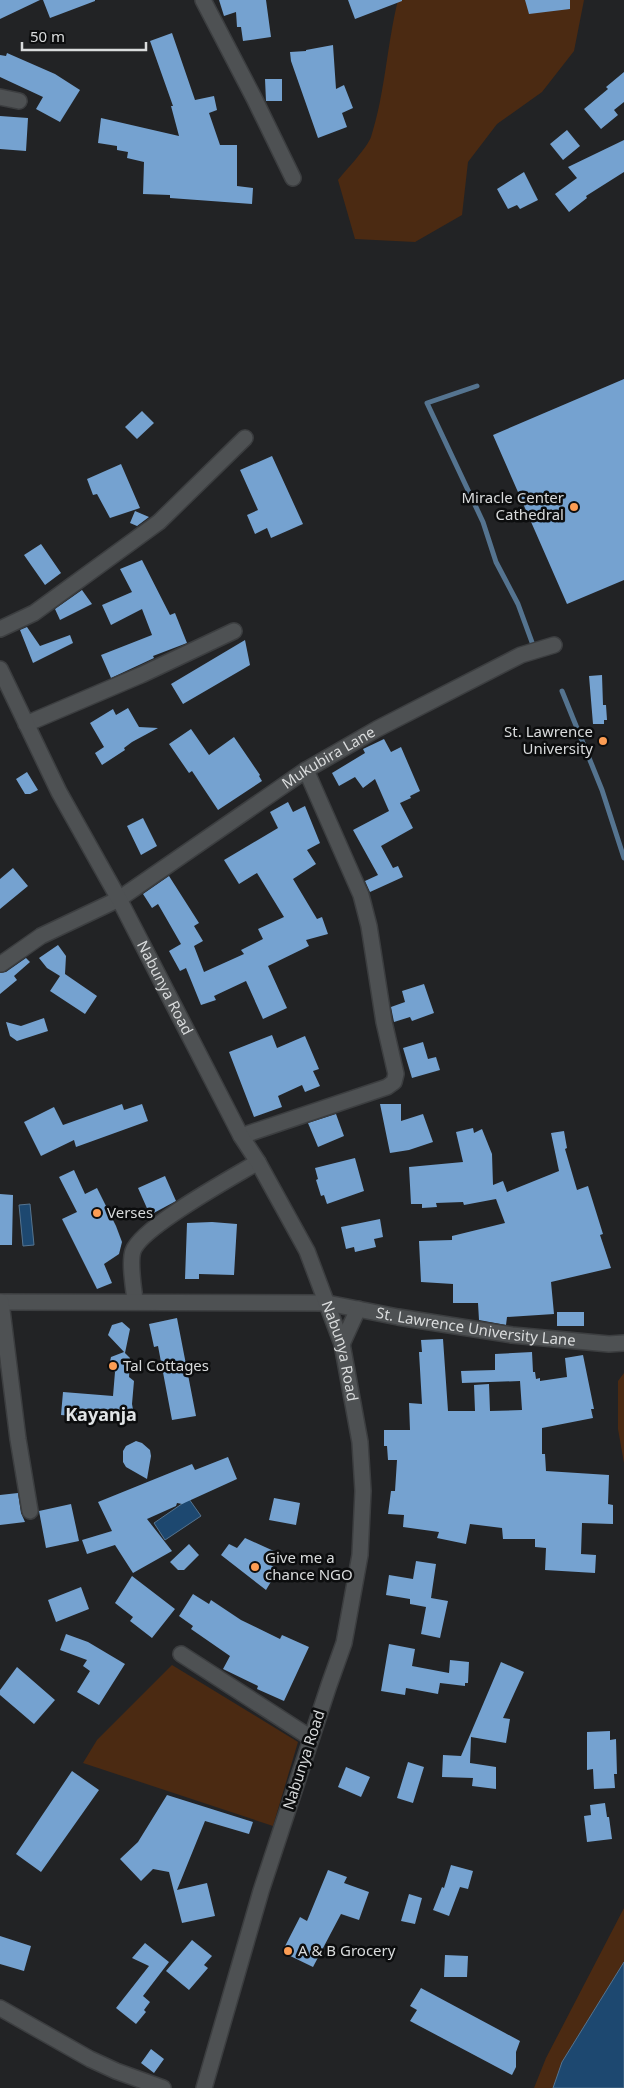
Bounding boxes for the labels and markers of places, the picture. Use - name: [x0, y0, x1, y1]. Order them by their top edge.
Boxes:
- place label: Miracle Center Cathedral: [462, 487, 564, 524]
- marker: Miracle Center Cathedral: [568, 501, 580, 513]
- place label: St. Lawrence University: [504, 721, 593, 758]
- marker: St. Lawrence University: [597, 735, 609, 747]
- place label: Verses: [107, 1202, 153, 1222]
- marker: Verses: [91, 1207, 103, 1219]
- place label: Tal Cottages: [123, 1355, 209, 1375]
- marker: Tal Cottages: [107, 1360, 119, 1372]
- place label: Give me a chance NGO: [265, 1547, 353, 1584]
- marker: Give me a chance NGO: [249, 1561, 261, 1573]
- place label: A & B Grocery: [298, 1940, 396, 1960]
- marker: A & B Grocery: [282, 1945, 294, 1957]

